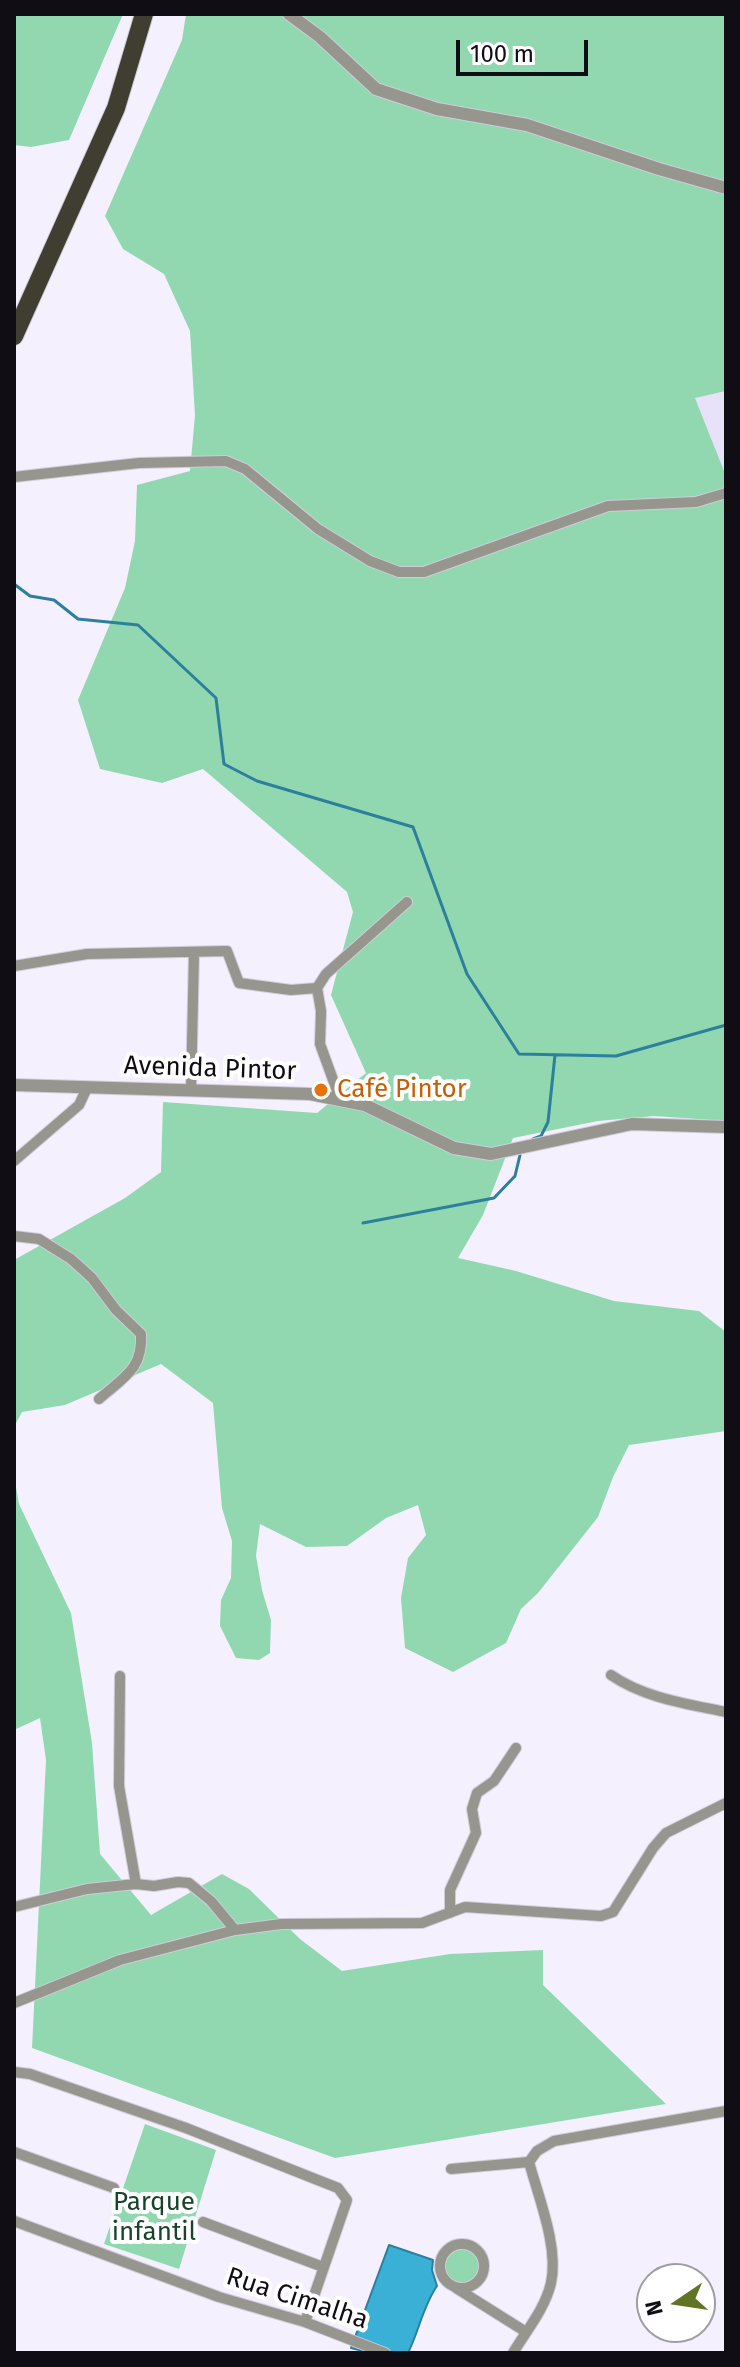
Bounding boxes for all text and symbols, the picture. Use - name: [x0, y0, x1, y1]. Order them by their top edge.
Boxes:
- scale bar: [460, 24, 592, 74]
- text: 100 m: [470, 40, 534, 68]
- street label: Avenida Pintor: [123, 1050, 297, 1088]
- place label: Café Pintor: [337, 1074, 467, 1106]
- marker: Café Pintor: [312, 1081, 330, 1099]
- park label: Parque infantil: [112, 2187, 196, 2248]
- street label: Rua Cimalha: [222, 2261, 372, 2337]
- north arrow: [636, 2263, 716, 2343]
- text: N: [639, 2298, 669, 2318]

